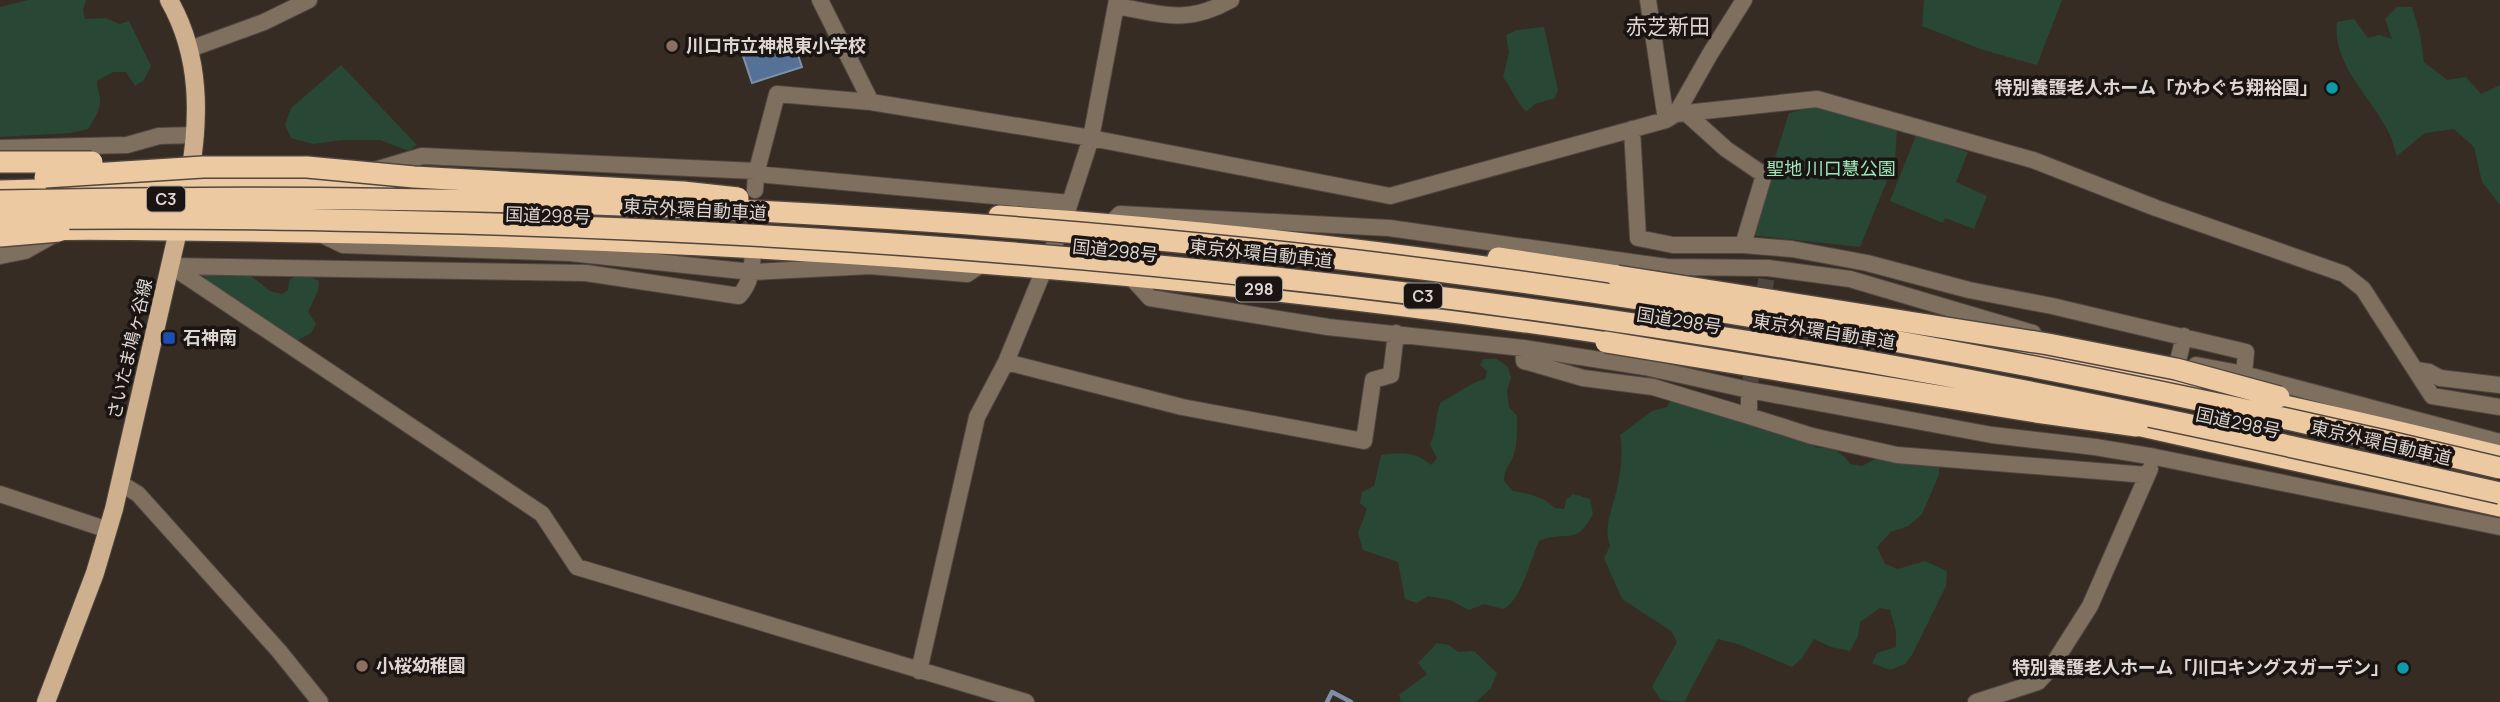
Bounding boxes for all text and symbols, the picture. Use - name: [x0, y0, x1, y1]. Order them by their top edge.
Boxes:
- district label: 赤芝新田: [1626, 12, 1710, 40]
- place label: 川口市立神根東小学校: [686, 33, 866, 57]
- marker: 川口市立神根東小学校: [664, 38, 680, 54]
- place label: 特別養護老人ホーム「かわぐち翔裕園」: [1995, 75, 2318, 99]
- marker: 特別養護老人ホーム「かわぐち翔裕園」: [2324, 80, 2340, 96]
- park label: 聖地 川口慧公園: [1766, 156, 1896, 180]
- road number: C3: [147, 186, 185, 211]
- street label: 東京外環自動車道: [623, 193, 768, 225]
- street label: 国道298号: [505, 202, 591, 228]
- street label: 国道298号: [1071, 234, 1159, 266]
- street label: 東京外環自動車道: [1188, 234, 1334, 272]
- street label: さいたま鳩ヶ谷線: [101, 276, 157, 421]
- road number: 298: [1236, 276, 1282, 302]
- road number: C3: [1404, 284, 1442, 308]
- street label: 国道298号: [1635, 301, 1723, 339]
- street label: 東京外環自動車道: [1751, 308, 1897, 354]
- place label: 石神南: [183, 325, 237, 349]
- marker: 石神南: [161, 330, 177, 346]
- street label: 国道298号: [2194, 401, 2283, 443]
- street label: 東京外環自動車道: [2308, 414, 2454, 470]
- place label: 小桜幼稚園: [376, 653, 466, 677]
- place label: 特別養護老人ホーム「川口キングスガーデン」: [2012, 655, 2389, 679]
- marker: 小桜幼稚園: [354, 658, 370, 674]
- marker: 特別養護老人ホーム「川口キングスガーデン」: [2395, 660, 2411, 676]

